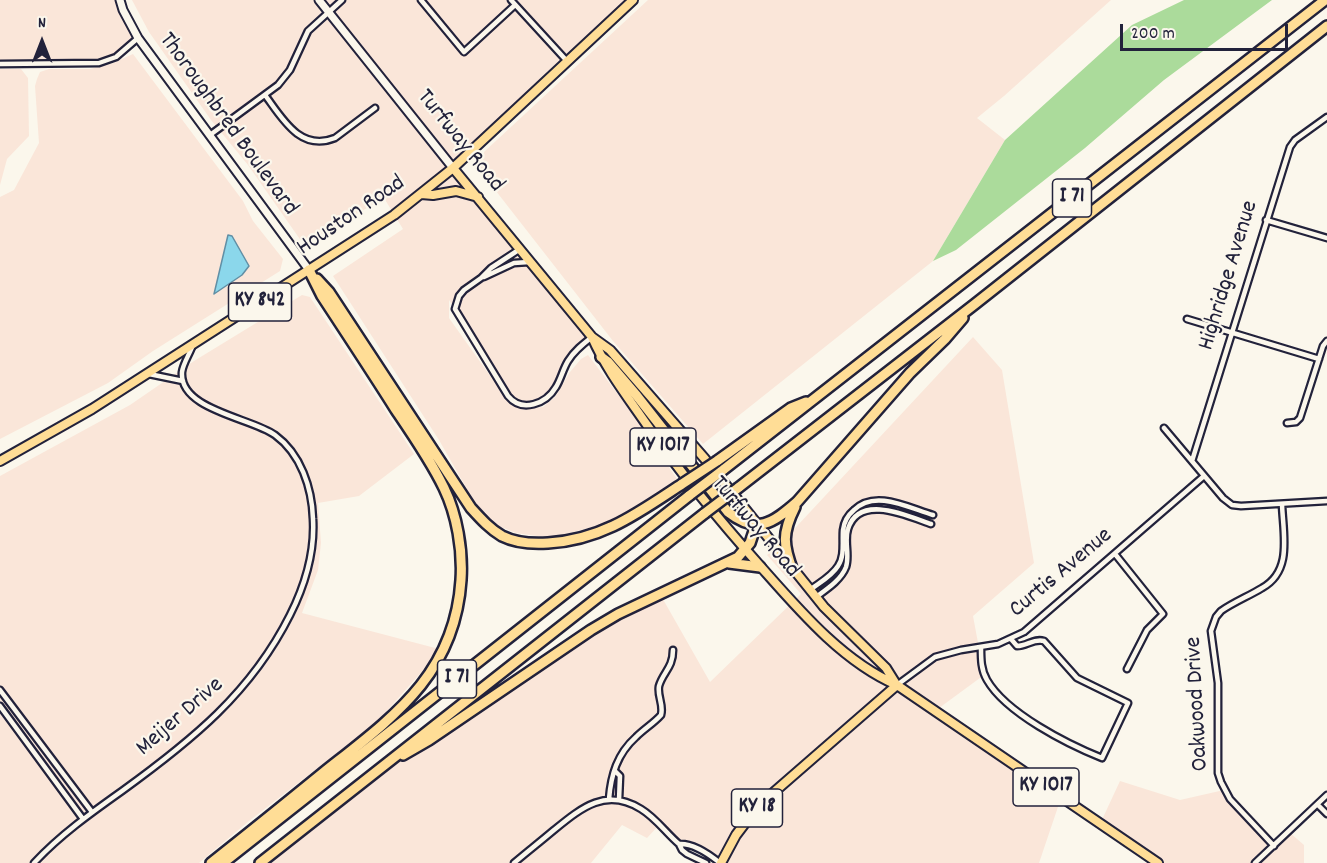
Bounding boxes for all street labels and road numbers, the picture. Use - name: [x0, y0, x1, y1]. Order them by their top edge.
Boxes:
- street label: Thoroughbred Boulevard: [151, 28, 303, 222]
- street label: Turfway Road: [409, 85, 509, 199]
- street label: Houston Road: [292, 170, 412, 264]
- road number: I 71: [1052, 179, 1092, 217]
- street label: Highridge Avenue: [1194, 198, 1266, 354]
- road number: KY 842: [228, 283, 292, 321]
- road number: KY 1017: [630, 428, 696, 466]
- street label: Turfway Road: [703, 471, 805, 585]
- street label: Curtis Avenue: [1005, 523, 1119, 625]
- street label: Oakwood Drive: [1181, 636, 1217, 772]
- road number: I 71: [438, 660, 476, 698]
- street label: Meijer Drive: [131, 672, 231, 764]
- road number: KY 1017: [1013, 768, 1079, 806]
- road number: KY 18: [732, 789, 783, 827]

